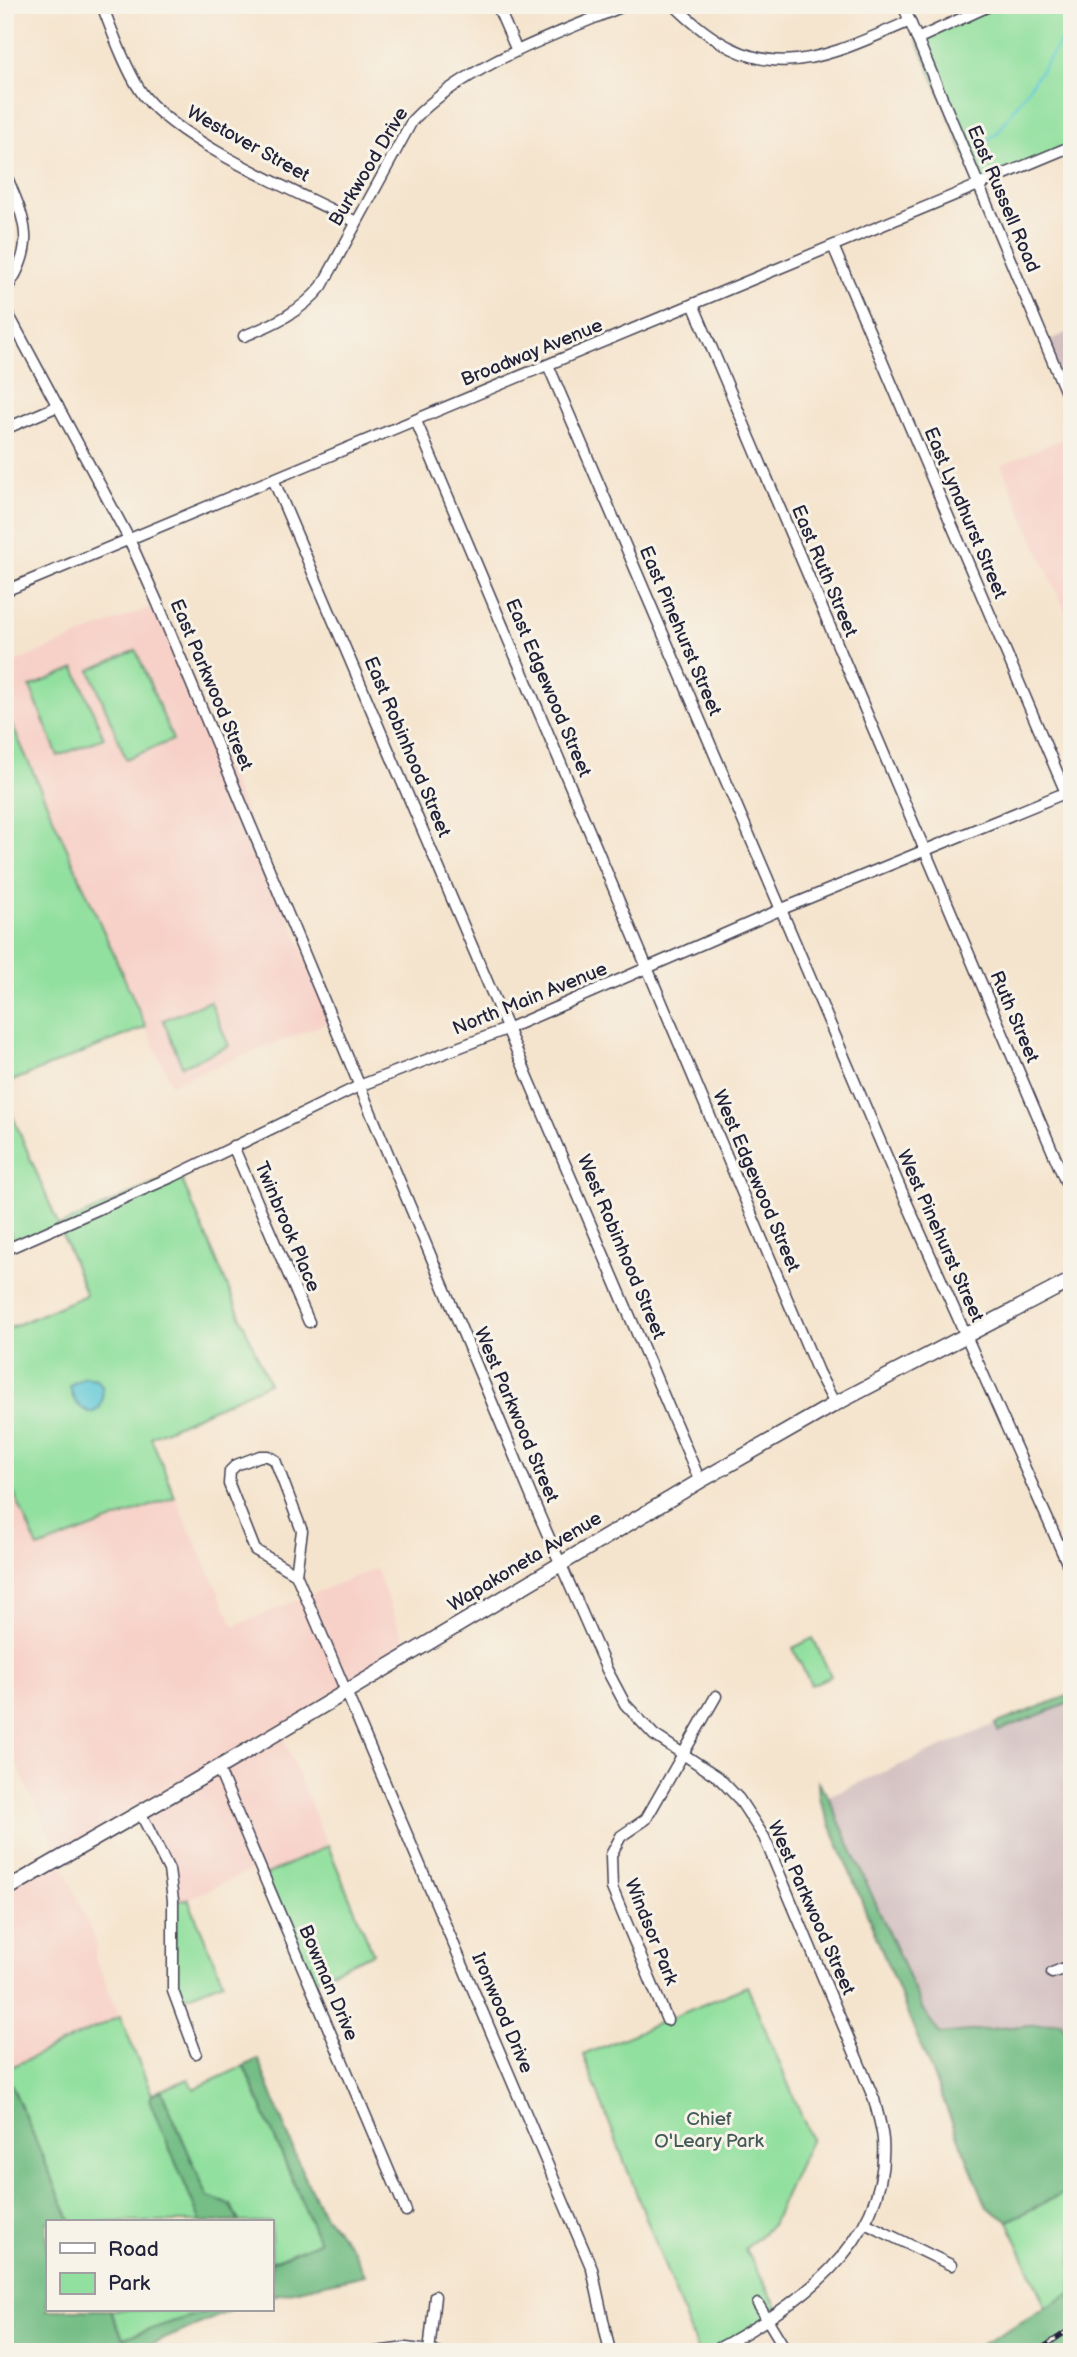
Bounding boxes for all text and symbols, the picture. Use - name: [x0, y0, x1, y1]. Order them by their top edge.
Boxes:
- street label: Westover Street: [183, 101, 314, 187]
- street label: Burkwood Drive: [324, 103, 414, 231]
- street label: East Russell Road: [962, 122, 1044, 276]
- street label: Broadway Avenue: [458, 314, 606, 392]
- street label: East Lyndhurst Street: [918, 424, 1012, 602]
- street label: East Ruth Street: [786, 502, 862, 641]
- street label: East Pinehurst Street: [634, 543, 726, 719]
- street label: East Edgewood Street: [500, 595, 596, 781]
- street label: East Parkwood Street: [165, 596, 258, 774]
- street label: East Robinhood Street: [359, 653, 455, 841]
- street label: North Main Avenue: [449, 957, 611, 1041]
- street label: Ruth Street: [984, 968, 1044, 1066]
- street label: West Edgewood Street: [707, 1086, 805, 1276]
- street label: West Pinehurst Street: [892, 1146, 988, 1326]
- street label: West Robinhood Street: [572, 1151, 670, 1343]
- street label: Twinbrook Place: [249, 1158, 325, 1296]
- street label: West Parkwood Street: [469, 1324, 563, 1506]
- street label: Wapakoneta Avenue: [444, 1507, 606, 1617]
- street label: West Parkwood Street: [762, 1817, 860, 1999]
- street label: Windsor Park: [619, 1875, 683, 1989]
- street label: Bowman Drive: [293, 1922, 363, 2044]
- street label: Ironwood Drive: [466, 1949, 538, 2077]
- park label: Chief O'Leary Park: [654, 2108, 764, 2153]
- legend: [46, 2220, 273, 2312]
- text: Road: [108, 2237, 159, 2262]
- text: Park: [108, 2271, 151, 2296]

